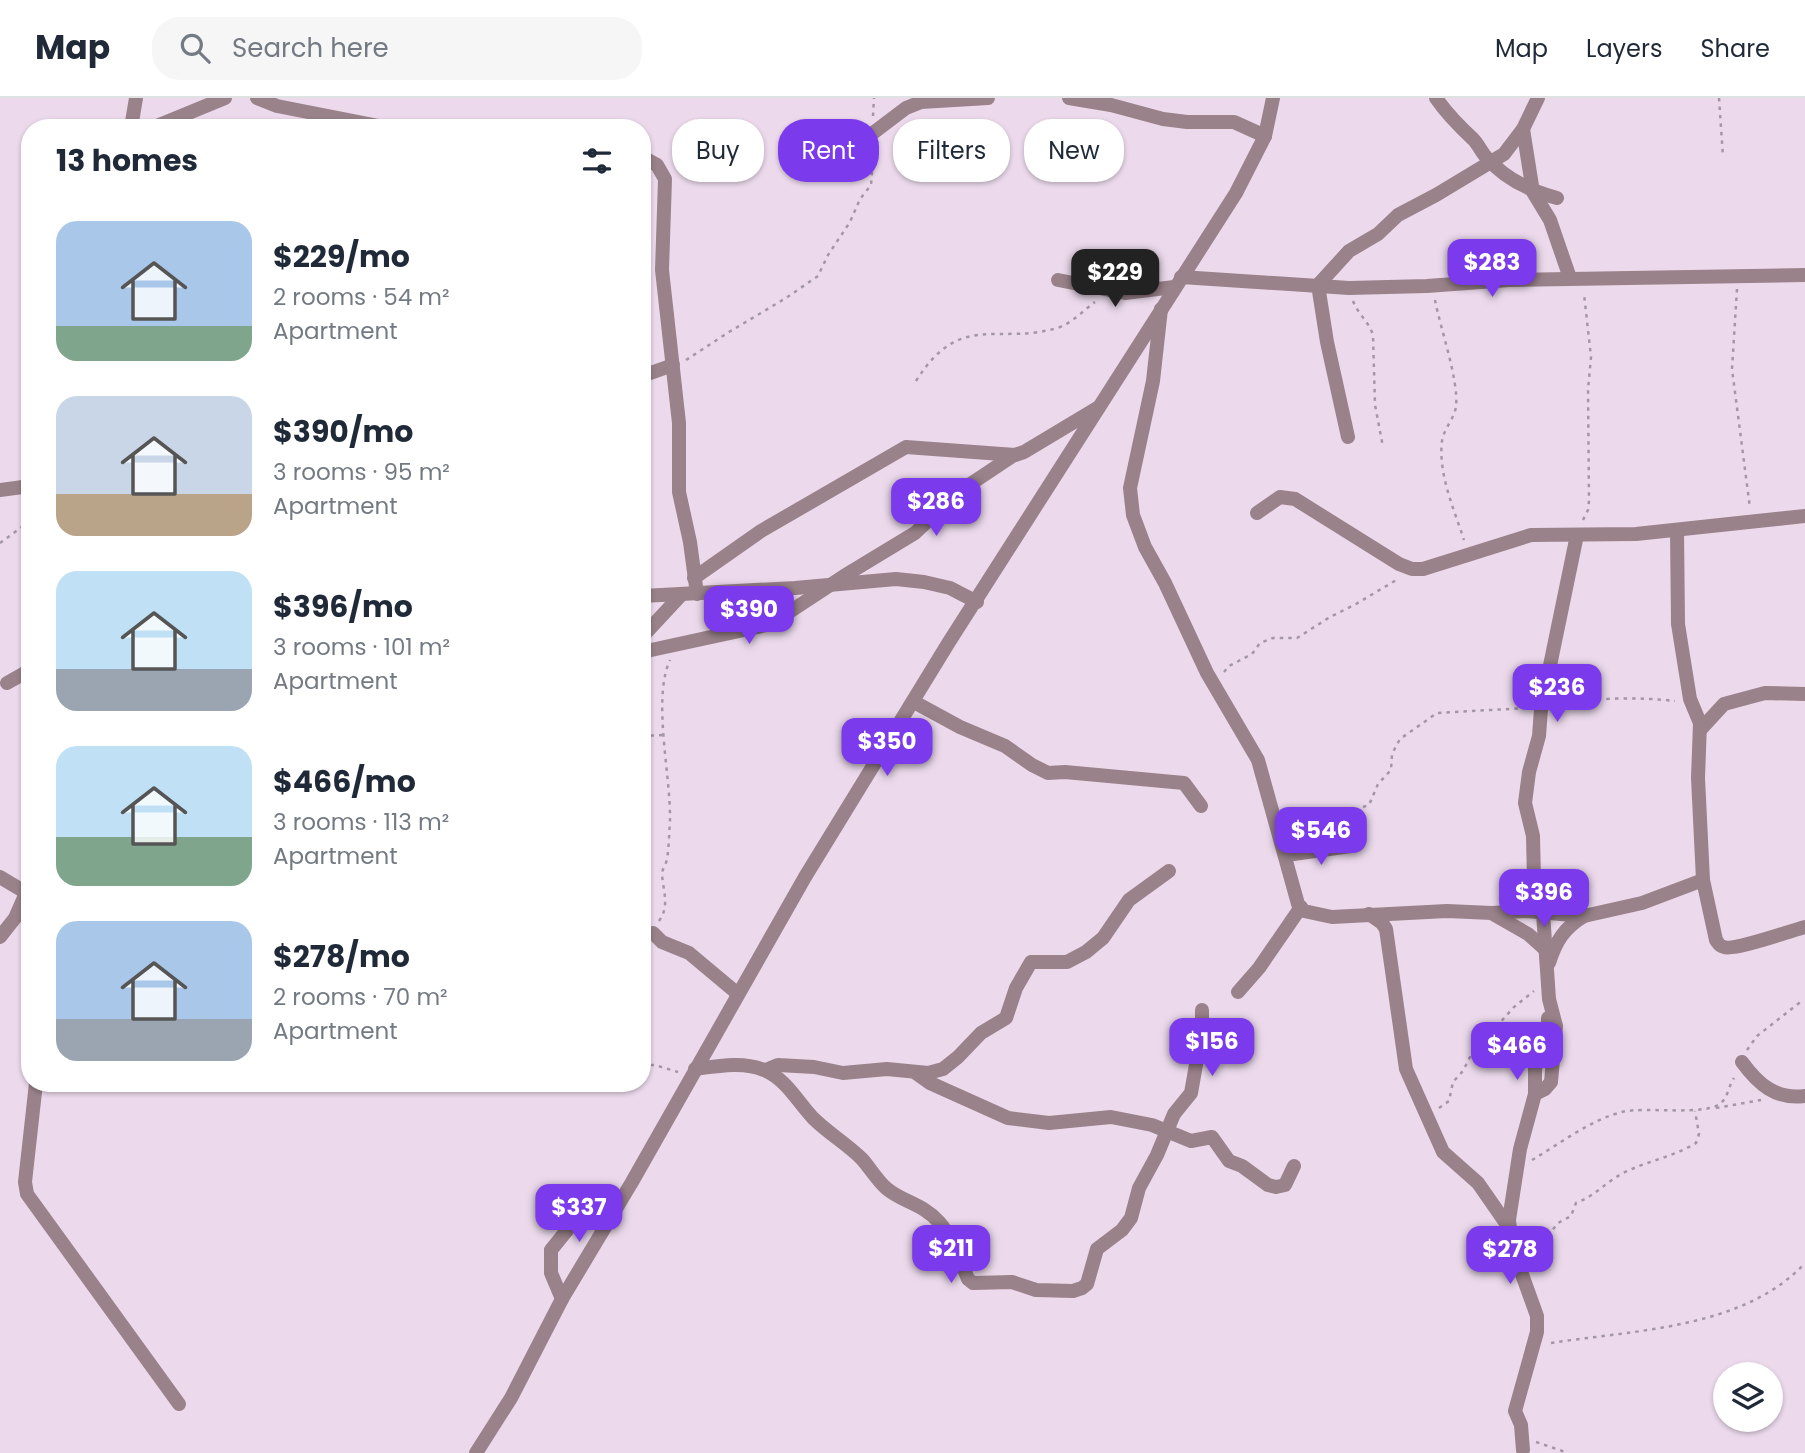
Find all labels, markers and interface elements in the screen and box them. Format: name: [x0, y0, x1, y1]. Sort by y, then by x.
search box: [152, 17, 642, 80]
text: Map: [35, 24, 110, 71]
icon: search: [176, 29, 214, 67]
text: Search here: [232, 30, 389, 66]
text: Map: [1495, 32, 1548, 65]
text: Layers: [1586, 32, 1662, 65]
text: Share: [1700, 32, 1770, 65]
chip: Buy: [672, 119, 764, 182]
chip: Rent: [778, 119, 879, 182]
chip: Filters: [893, 119, 1010, 182]
chip: New: [1024, 119, 1124, 182]
text: 13 homes: [56, 139, 198, 182]
icon: filters: [578, 142, 616, 180]
text: $229/mo: [273, 235, 410, 278]
pin: $283: [1451, 240, 1533, 299]
text: $283: [1463, 246, 1521, 278]
icon: home: [112, 249, 196, 333]
pin: $229: [1074, 250, 1156, 309]
text: $229: [1087, 256, 1143, 288]
text: 2 rooms · 54 m²: [273, 281, 450, 313]
text: Apartment: [273, 315, 398, 347]
text: $390/mo: [273, 410, 413, 453]
icon: home: [112, 424, 196, 508]
text: 3 rooms · 95 m²: [273, 456, 450, 488]
pin: $286: [895, 478, 977, 538]
text: $286: [907, 485, 965, 517]
text: Apartment: [273, 490, 398, 522]
text: $396/mo: [273, 585, 413, 628]
pin: $390: [708, 587, 790, 646]
text: $390: [720, 593, 778, 625]
icon: home: [112, 599, 196, 683]
text: 3 rooms · 101 m²: [273, 631, 450, 663]
pin: $236: [1516, 664, 1598, 724]
text: Apartment: [273, 665, 398, 697]
text: $236: [1529, 671, 1585, 703]
pin: $350: [846, 718, 928, 778]
text: $350: [858, 725, 917, 757]
text: $466/mo: [273, 760, 416, 803]
icon: home: [112, 774, 196, 858]
text: 3 rooms · 113 m²: [273, 806, 449, 838]
pin: $546: [1280, 808, 1362, 867]
text: $546: [1291, 814, 1351, 846]
text: Apartment: [273, 840, 398, 872]
pin: $396: [1503, 870, 1585, 929]
text: $396: [1515, 876, 1573, 908]
text: $278/mo: [273, 935, 410, 978]
icon: home: [112, 949, 196, 1033]
text: 2 rooms · 70 m²: [273, 981, 448, 1013]
text: Apartment: [273, 1015, 398, 1047]
pin: $156: [1171, 1018, 1253, 1078]
pin: $466: [1476, 1023, 1558, 1082]
text: $156: [1185, 1025, 1239, 1057]
text: $466: [1487, 1029, 1547, 1061]
pin: $337: [538, 1184, 620, 1244]
text: $337: [551, 1191, 607, 1223]
pin: $211: [910, 1226, 992, 1285]
pin: $278: [1469, 1226, 1551, 1286]
text: $211: [928, 1232, 974, 1264]
text: $278: [1482, 1233, 1538, 1265]
map controls: [1713, 1362, 1783, 1432]
button: layers: [1713, 1362, 1783, 1432]

